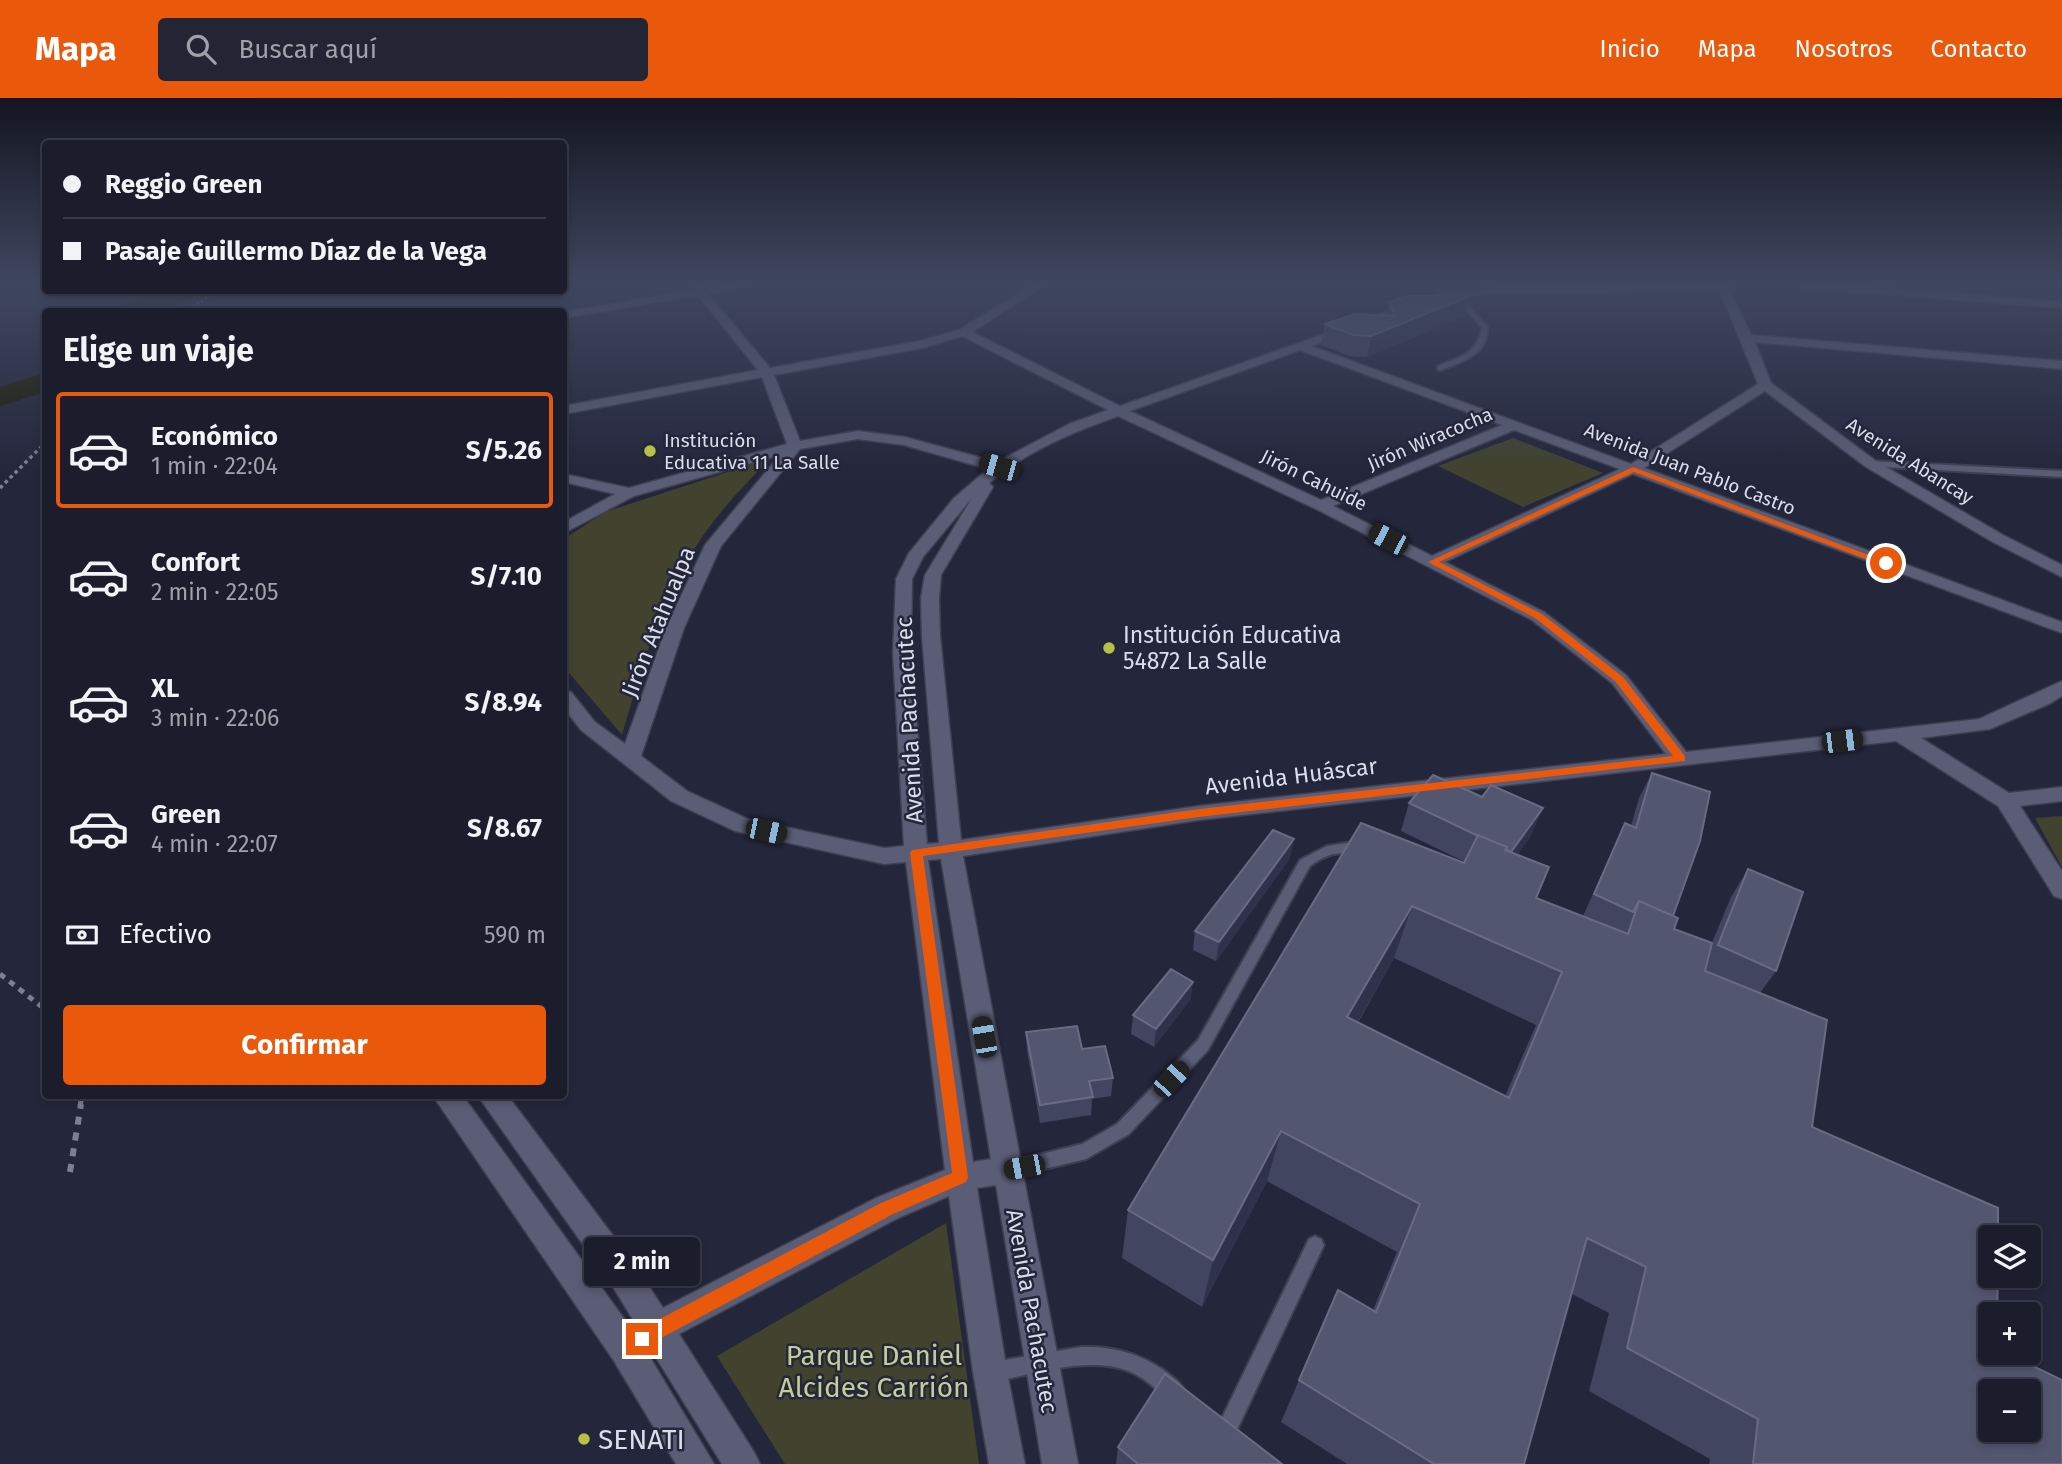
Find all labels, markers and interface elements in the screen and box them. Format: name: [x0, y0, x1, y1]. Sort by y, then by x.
search box: [158, 18, 648, 81]
text: Mapa: [35, 29, 116, 69]
icon: search: [182, 30, 220, 68]
text: Buscar aquí: [238, 34, 377, 65]
text: Inicio: [1600, 35, 1660, 63]
text: Mapa: [1698, 35, 1757, 63]
text: Nosotros: [1795, 35, 1893, 63]
text: Contacto: [1931, 35, 2027, 63]
text: Reggio Green: [105, 169, 262, 200]
text: Pasaje Guillermo Díaz de la Vega: [105, 236, 487, 267]
text: Elige un viaje: [63, 331, 254, 369]
street label: Jirón Wiracocha: [1364, 402, 1496, 476]
street label: Avenida Abancay: [1842, 413, 1978, 510]
street label: Avenida Juan Pablo Castro: [1581, 418, 1799, 520]
icon: car: [67, 419, 130, 482]
text: Económico: [151, 421, 278, 452]
place label: Institución Educativa 11 La Salle: [664, 429, 840, 474]
text: S/5.26: [466, 435, 542, 466]
marker: Institución Educativa 11 La Salle: [642, 443, 658, 459]
street label: Jirón Cahuide: [1257, 444, 1371, 516]
car: [976, 451, 1023, 483]
text: 1 min · 22:04: [151, 452, 278, 480]
car: [1365, 520, 1412, 558]
street label: Jirón Atahualpa: [615, 542, 701, 702]
icon: car: [67, 545, 130, 608]
text: Confort: [151, 547, 240, 578]
route start: [1870, 547, 1902, 579]
text: S/7.10: [471, 561, 542, 592]
text: 2 min · 22:05: [151, 578, 279, 606]
street label: Avenida Pachacutec: [890, 616, 928, 824]
place label: Institución Educativa 54872 La Salle: [1123, 621, 1341, 675]
marker: Institución Educativa 54872 La Salle: [1101, 640, 1117, 656]
icon: car: [67, 671, 130, 734]
text: XL: [151, 673, 179, 704]
text: S/8.94: [464, 687, 542, 718]
text: 3 min · 22:06: [151, 704, 279, 732]
car: [1820, 728, 1865, 754]
street label: Avenida Huáscar: [1203, 752, 1379, 800]
icon: car: [67, 797, 130, 860]
text: Green: [151, 799, 221, 830]
text: S/8.67: [467, 813, 542, 844]
car: [744, 816, 789, 846]
text: 4 min · 22:07: [151, 830, 278, 858]
icon: cash: [63, 916, 101, 954]
text: Efectivo: [119, 919, 212, 950]
text: 590 m: [484, 921, 546, 949]
button: Confirmar: [63, 1005, 546, 1085]
car: [971, 1014, 998, 1060]
car: [1149, 1056, 1194, 1102]
car: [1002, 1153, 1047, 1181]
street label: Avenida Pachacutec: [1000, 1207, 1064, 1415]
map controls: [1978, 1225, 2041, 1442]
button: layers: [1978, 1225, 2041, 1288]
callout: 2 min: [584, 1238, 700, 1286]
text: 2 min: [614, 1247, 670, 1275]
button: +: [1978, 1302, 2041, 1365]
route end: [626, 1323, 658, 1355]
park label: Parque Daniel Alcides Carrión: [779, 1339, 969, 1404]
button: −: [1978, 1379, 2041, 1442]
place label: SENATI: [598, 1423, 685, 1456]
marker: SENATI: [576, 1431, 592, 1447]

